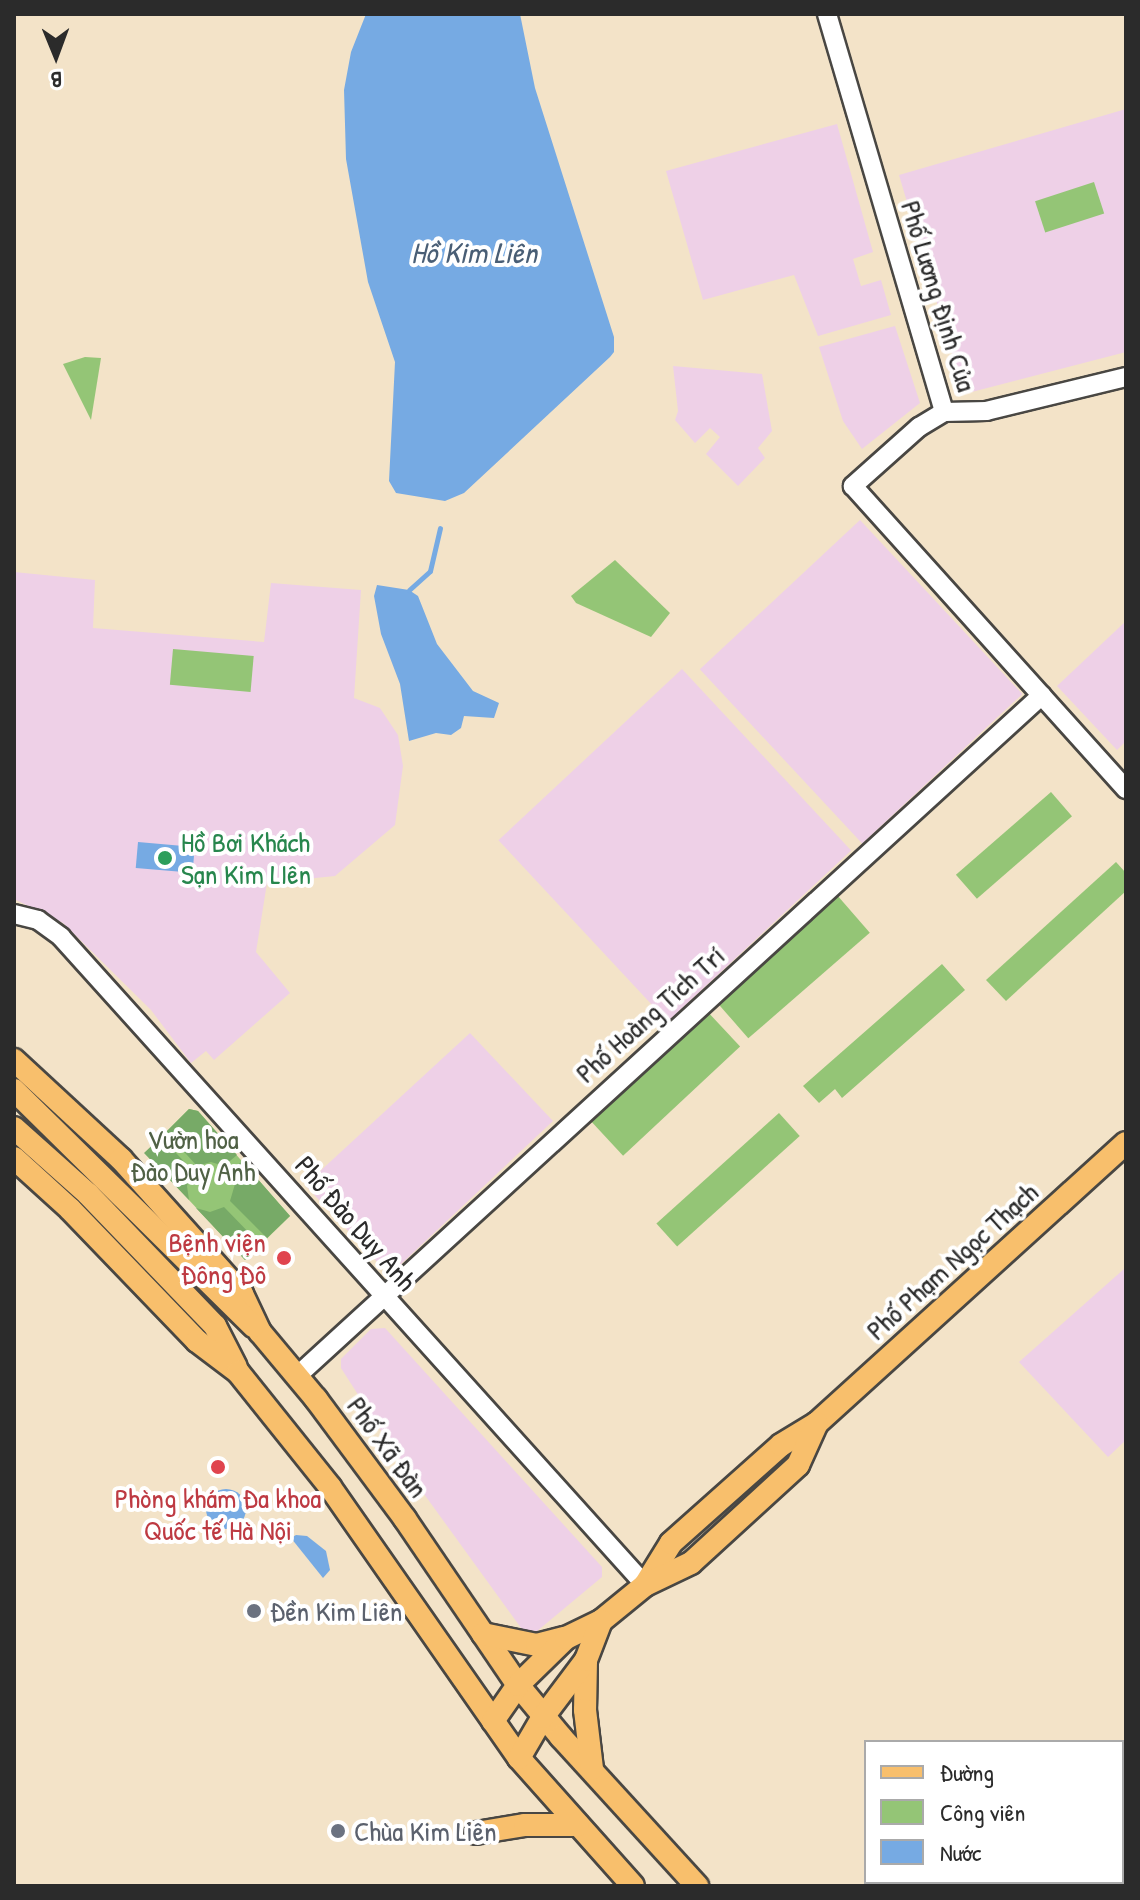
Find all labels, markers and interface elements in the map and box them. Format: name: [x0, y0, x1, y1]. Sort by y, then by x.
north arrow: [16, 16, 96, 96]
text: B: [51, 65, 62, 95]
street label: Phố Lương Định Của: [894, 197, 984, 395]
water label: Hồ Kim Liên: [411, 234, 537, 270]
place label: Hồ Bơi Khách Sạn Kim LIên: [181, 825, 311, 891]
marker: Hồ Bơi Khách Sạn Kim LIên: [156, 849, 174, 867]
street label: Phố Hoàng Tích Trí: [569, 938, 731, 1090]
park label: Vườn hoa Đào Duy Anh: [131, 1122, 255, 1188]
street label: Phố Đào Duy Anh: [288, 1149, 424, 1297]
street label: Phố Phạm Ngọc Thạch: [859, 1175, 1045, 1347]
place label: Bệnh viện Đông Đô: [169, 1225, 266, 1291]
marker: Bệnh viện Đông Đô: [273, 1247, 295, 1269]
street label: Phố Xã Đàn: [340, 1390, 436, 1504]
marker: Phòng khám Đa khoa Quốc tế Hà Nội: [207, 1456, 229, 1478]
place label: Phòng khám Đa khoa Quốc tế Hà Nội: [115, 1481, 321, 1547]
place label: Đền Kim Liên: [270, 1594, 403, 1628]
marker: Đền Kim Liên: [245, 1602, 263, 1620]
legend: [864, 1740, 1124, 1884]
text: Đường: [940, 1756, 994, 1788]
text: Công viên: [940, 1796, 1025, 1828]
place label: Chùa Kim Liên: [354, 1814, 497, 1848]
marker: Chùa Kim Liên: [329, 1822, 347, 1840]
text: Nước: [940, 1836, 981, 1868]

